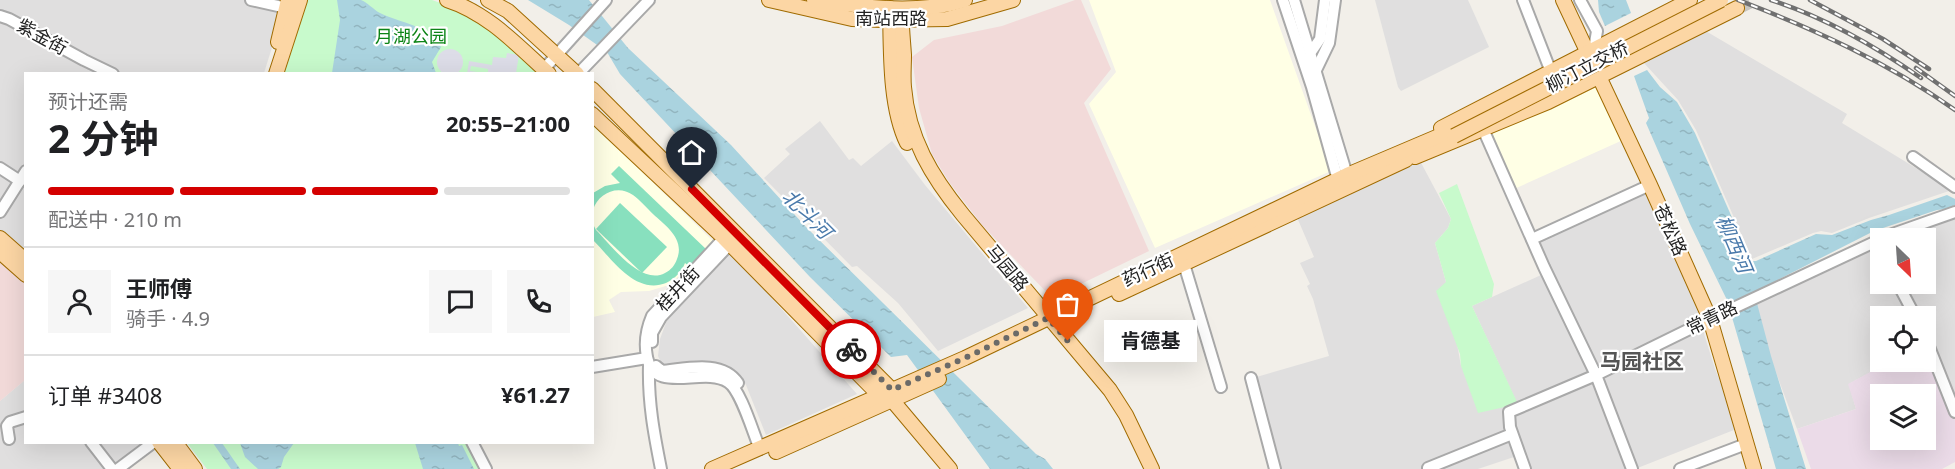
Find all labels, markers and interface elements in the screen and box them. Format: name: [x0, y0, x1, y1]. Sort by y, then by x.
street label: 南站西路: [855, 6, 927, 30]
street label: 紫金街: [13, 13, 72, 60]
park label: 月湖公园: [375, 24, 447, 48]
street label: 柳汀立交桥: [1541, 35, 1632, 97]
text: 预计还需: [48, 88, 128, 115]
text: 20:55–21:00: [446, 108, 570, 138]
text: 2 分钟: [48, 111, 158, 164]
pin: [666, 127, 717, 189]
icon: home: [675, 136, 708, 169]
water label: 北斗河: [777, 183, 841, 247]
street label: 苍松路: [1649, 200, 1693, 259]
text: 配送中 · 210 m: [48, 206, 182, 233]
water label: 柳西河: [1710, 211, 1760, 280]
north arrow: [1870, 228, 1936, 294]
map controls: [1870, 228, 1936, 450]
street label: 马园路: [981, 239, 1034, 296]
street label: 药行街: [1118, 247, 1177, 291]
street label: 桂井街: [650, 260, 704, 316]
button: person: [48, 270, 111, 333]
button: chat: [429, 270, 492, 333]
button: phone: [507, 270, 570, 333]
text: 王师傅: [126, 273, 192, 303]
pin: [1042, 279, 1093, 341]
icon: bag: [1051, 288, 1084, 321]
street label: 常青路: [1682, 294, 1741, 340]
text: 骑手 · 4.9: [126, 305, 210, 332]
button: locate: [1870, 306, 1936, 372]
courier: [821, 319, 881, 379]
callout: 肯德基: [1104, 320, 1197, 362]
text: 肯德基: [1121, 327, 1181, 354]
icon: bike: [835, 333, 868, 366]
district label: 马园社区: [1600, 347, 1684, 375]
text: ¥61.27: [501, 379, 570, 409]
text: 订单 #3408: [48, 380, 162, 410]
button: layers: [1870, 384, 1936, 450]

